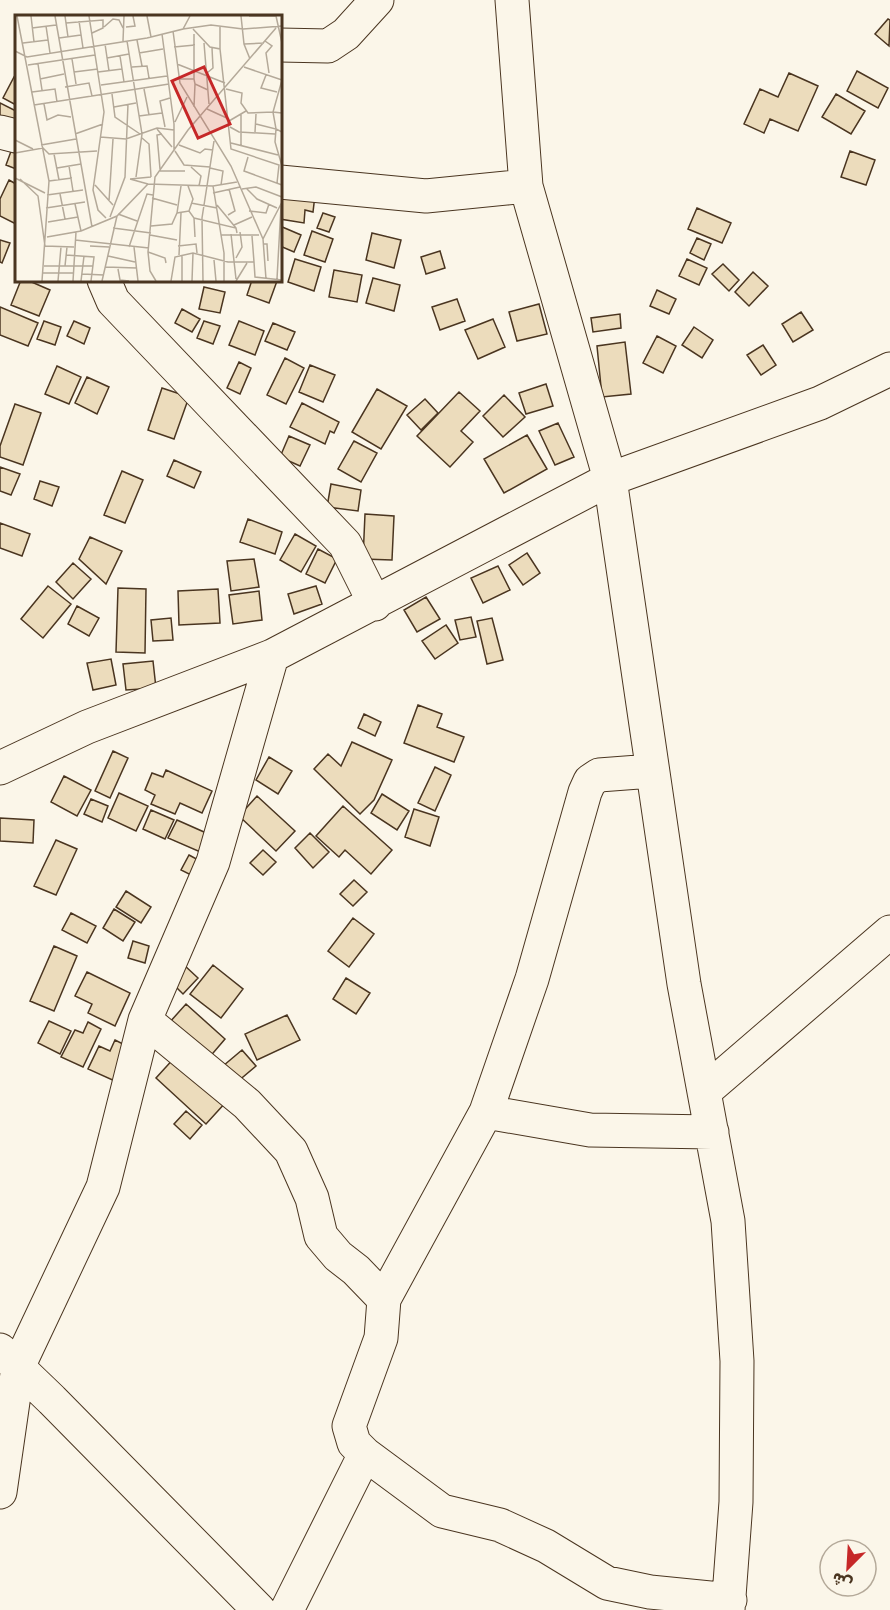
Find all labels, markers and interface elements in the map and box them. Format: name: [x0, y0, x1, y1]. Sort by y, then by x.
inset map: [15, 15, 282, 282]
north arrow: [818, 1538, 878, 1598]
text: ش: [829, 1568, 855, 1594]

